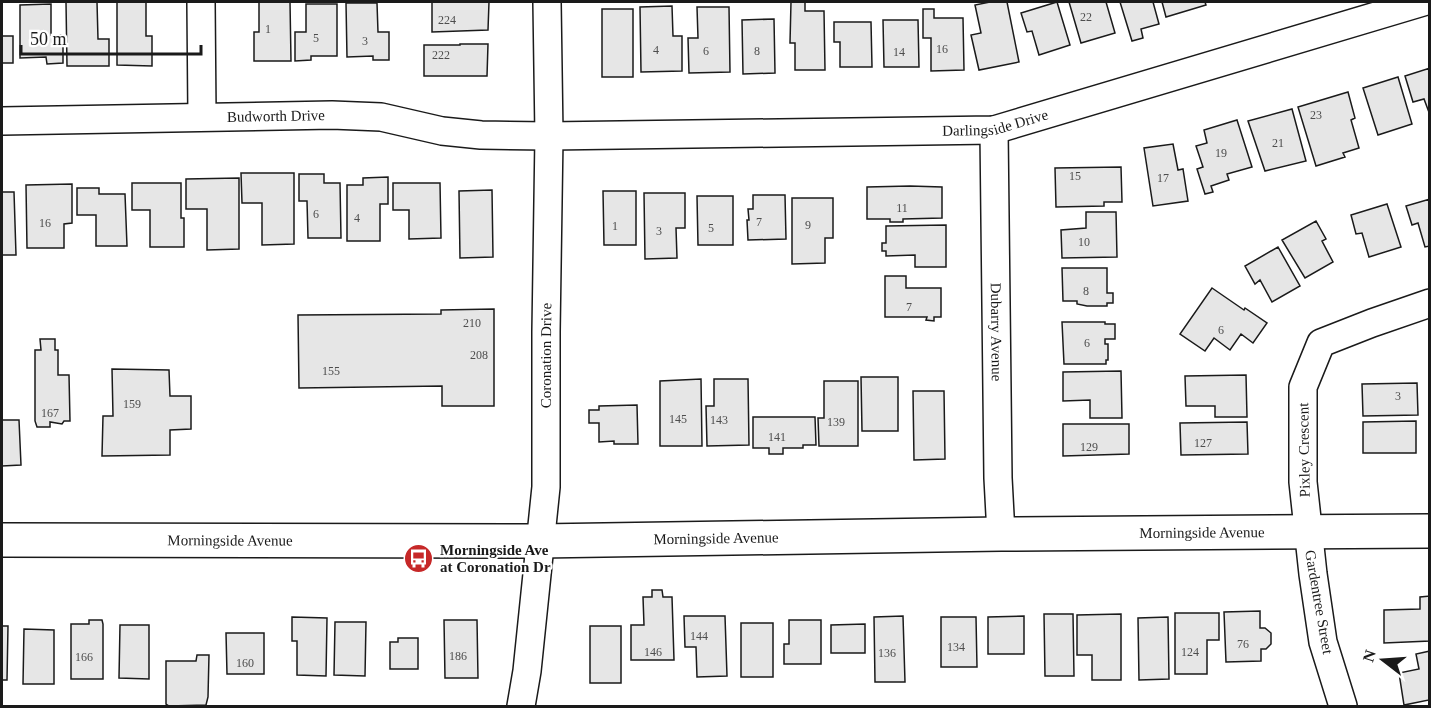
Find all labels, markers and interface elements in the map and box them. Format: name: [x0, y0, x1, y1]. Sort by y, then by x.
house number: 22: [1080, 10, 1092, 24]
house number: 224: [438, 13, 456, 27]
scale bar: [21, 18, 201, 56]
house number: 1: [265, 22, 271, 36]
text: 50 m: [30, 29, 67, 49]
house number: 5: [313, 31, 319, 45]
house number: 3: [362, 34, 368, 48]
house number: 16: [936, 42, 948, 56]
house number: 4: [653, 43, 659, 57]
house number: 6: [703, 44, 709, 58]
house number: 8: [754, 44, 760, 58]
house number: 14: [893, 45, 905, 59]
house number: 222: [432, 48, 450, 62]
street label: Darlingside Drive: [942, 106, 1050, 139]
street label: Budworth Drive: [227, 107, 325, 125]
house number: 23: [1310, 108, 1322, 122]
house number: 21: [1272, 136, 1284, 150]
house number: 19: [1215, 146, 1227, 160]
house number: 15: [1069, 169, 1081, 183]
house number: 17: [1157, 171, 1169, 185]
house number: 11: [896, 201, 908, 215]
house number: 6: [313, 207, 319, 221]
house number: 4: [354, 211, 360, 225]
house number: 7: [756, 215, 762, 229]
house number: 16: [39, 216, 51, 230]
house number: 9: [805, 218, 811, 232]
house number: 1: [612, 219, 618, 233]
house number: 5: [708, 221, 714, 235]
house number: 3: [656, 224, 662, 238]
house number: 10: [1078, 235, 1090, 249]
street label: Dubarry Avenue: [988, 283, 1005, 382]
house number: 8: [1083, 284, 1089, 298]
house number: 7: [906, 300, 912, 314]
street label: Coronation Drive: [538, 302, 554, 408]
house number: 210: [463, 316, 481, 330]
house number: 6: [1218, 323, 1224, 337]
house number: 6: [1084, 336, 1090, 350]
house number: 208: [470, 348, 488, 362]
house number: 155: [322, 364, 340, 378]
house number: 3: [1395, 389, 1401, 403]
house number: 159: [123, 397, 141, 411]
street label: Pixley Crescent: [1295, 402, 1313, 497]
house number: 167: [41, 406, 59, 420]
house number: 145: [669, 412, 687, 426]
house number: 143: [710, 413, 728, 427]
house number: 139: [827, 415, 845, 429]
house number: 141: [768, 430, 786, 444]
house number: 127: [1194, 436, 1212, 450]
house number: 129: [1080, 440, 1098, 454]
street label: Morningside Avenue: [1139, 524, 1265, 541]
street label: Morningside Avenue: [653, 529, 779, 547]
street label: Morningside Avenue: [167, 532, 293, 549]
place label: Morningside Ave at Coronation Dr: [440, 542, 551, 575]
bus stop icon: Morningside Ave at Coronation Dr: [403, 543, 435, 575]
street label: Gardentree Street: [1302, 549, 1336, 656]
house number: 144: [690, 629, 708, 643]
north arrow: [1353, 630, 1413, 690]
house number: 76: [1237, 637, 1249, 651]
house number: 134: [947, 640, 965, 654]
house number: 146: [644, 645, 662, 659]
house number: 124: [1181, 645, 1199, 659]
house number: 136: [878, 646, 896, 660]
text: N: [1359, 647, 1379, 664]
house number: 186: [449, 649, 467, 663]
house number: 166: [75, 650, 93, 664]
house number: 160: [236, 656, 254, 670]

